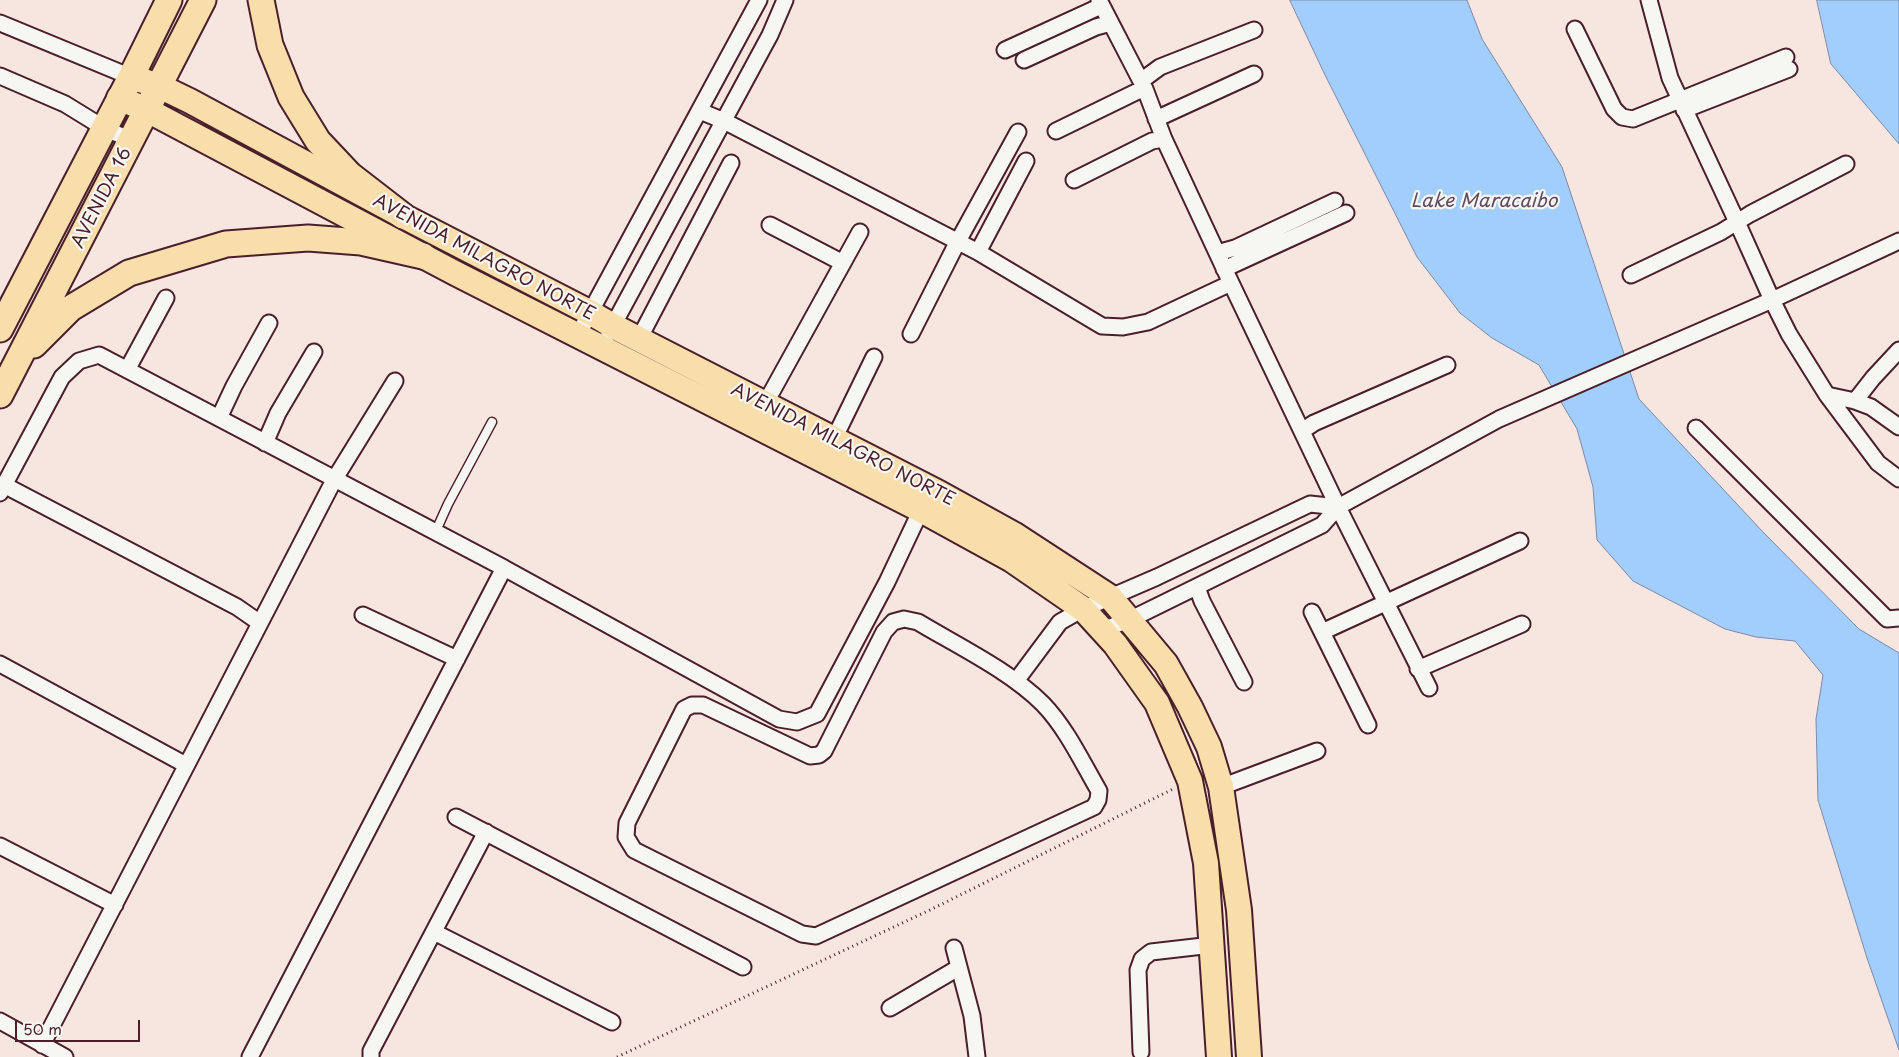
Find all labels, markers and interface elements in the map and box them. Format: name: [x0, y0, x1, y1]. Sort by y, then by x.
street label: AVENIDA 16: [67, 144, 137, 252]
street label: AVENIDA MILAGRO NORTE: [369, 190, 599, 326]
water label: Lake Maracaibo: [1411, 191, 1557, 213]
street label: AVENIDA MILAGRO NORTE: [727, 379, 959, 511]
scale bar: [18, 1010, 142, 1042]
text: 50 m: [23, 1017, 62, 1040]

